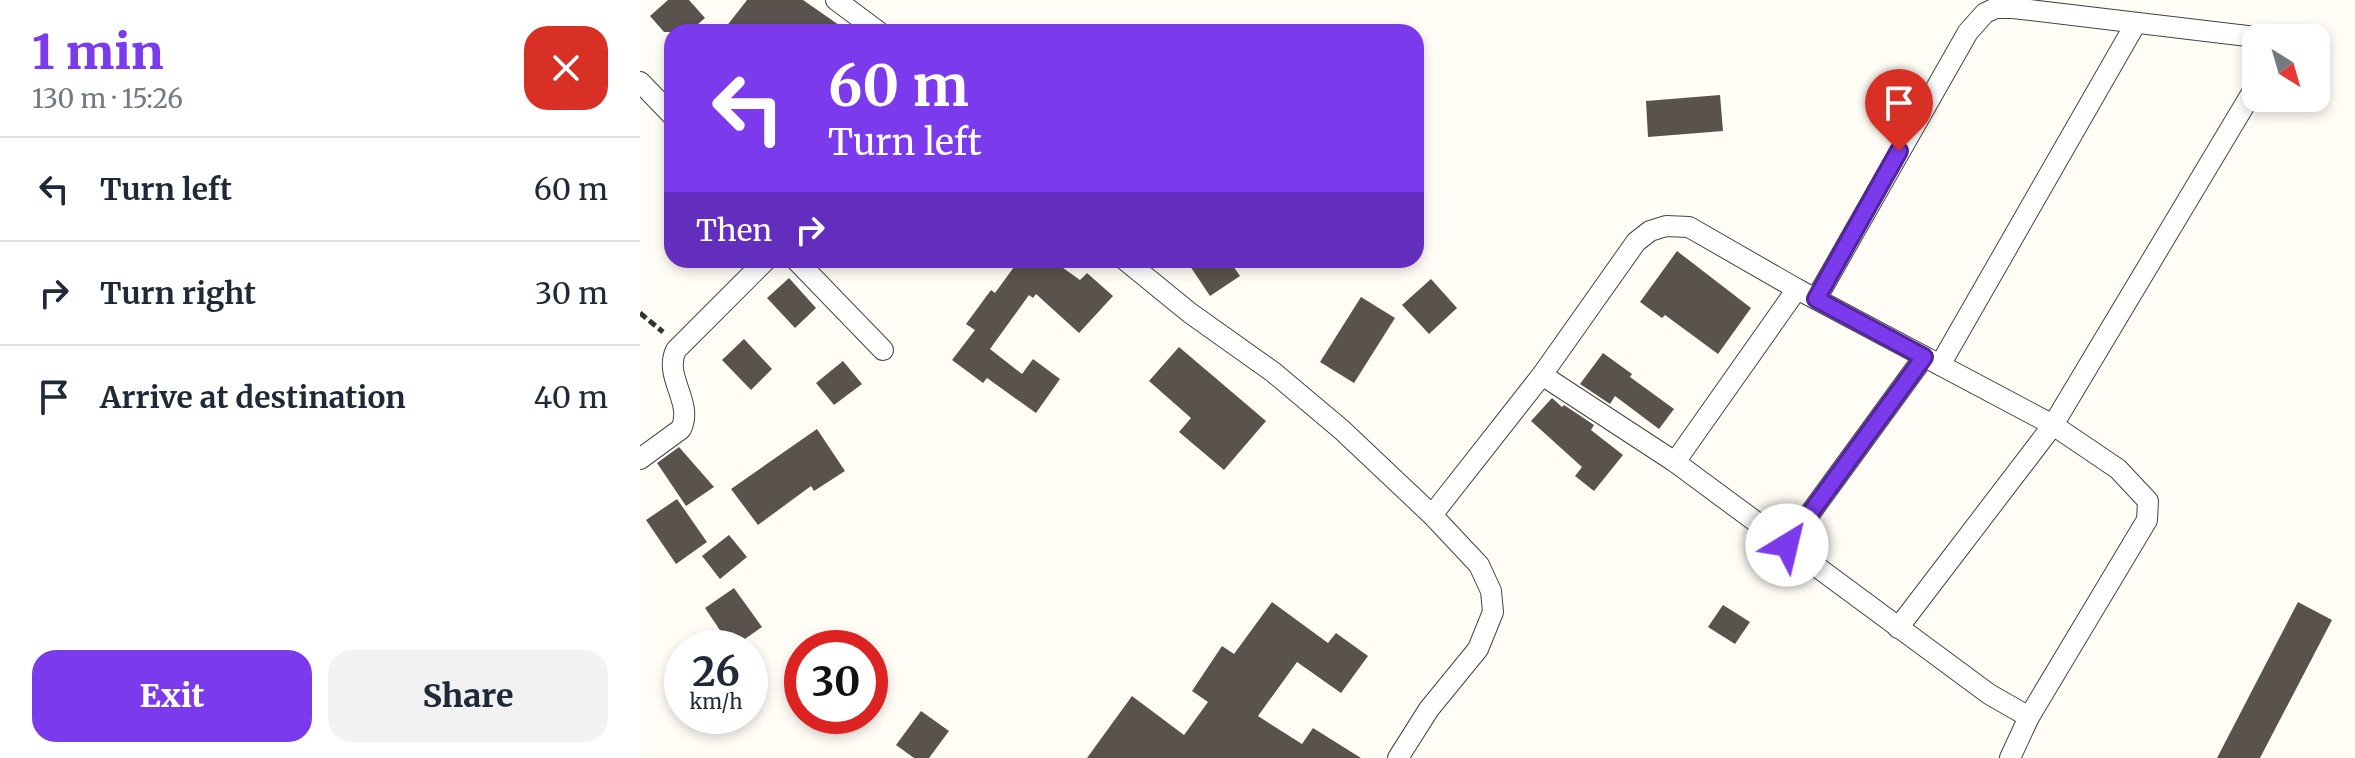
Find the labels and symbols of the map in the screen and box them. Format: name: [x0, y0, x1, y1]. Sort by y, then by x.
north arrow: [2242, 24, 2330, 112]
pin: [1865, 69, 1933, 151]
position arrow: [1745, 503, 1829, 587]
speed limit sign: 30: [784, 630, 888, 734]

